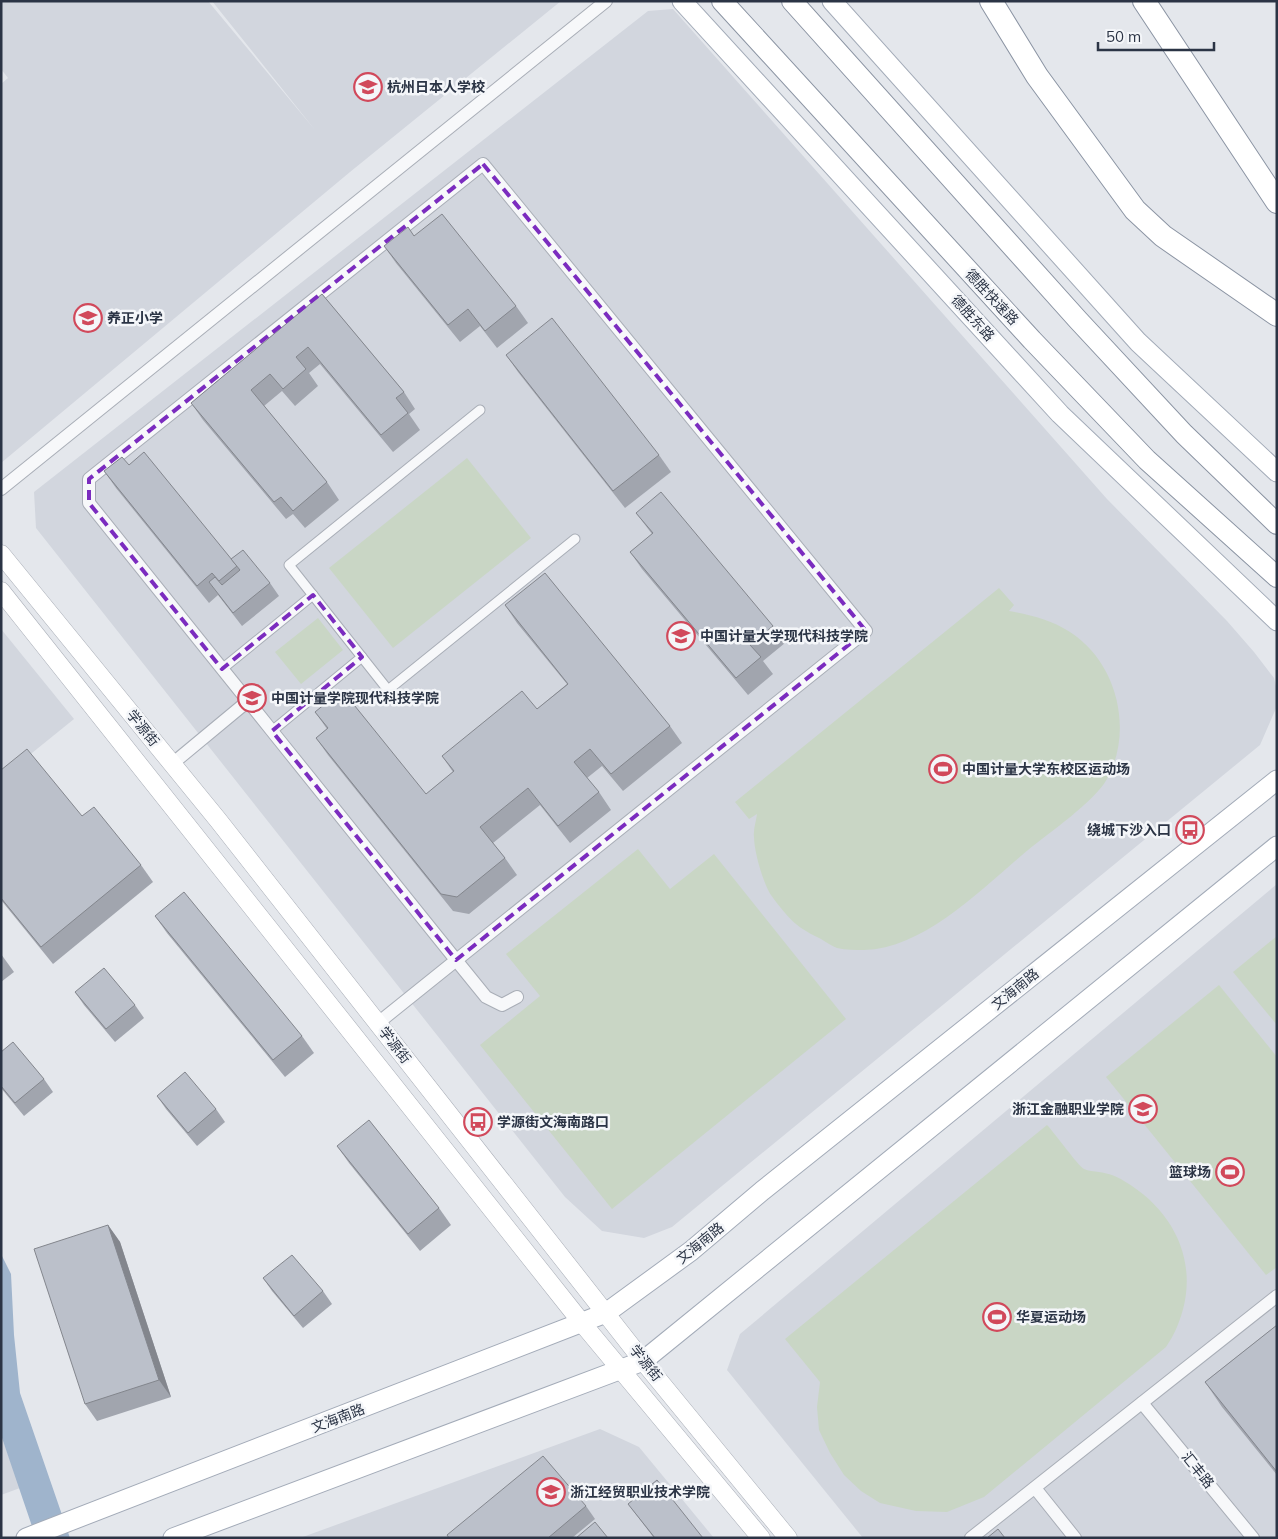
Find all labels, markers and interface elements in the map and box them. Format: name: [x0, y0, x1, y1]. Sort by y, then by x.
scale bar: [1098, 20, 1214, 52]
text: 50 m: [1106, 27, 1141, 46]
school or university icon: 杭州日本人学校: [353, 72, 383, 102]
place label: 杭州日本人学校: [387, 78, 485, 96]
street label: 德胜快速路: [962, 265, 1022, 329]
street label: 德胜东路: [948, 291, 998, 345]
school or university icon: 养正小学: [73, 303, 103, 333]
place label: 养正小学: [107, 309, 163, 327]
school or university icon: 中国计量大学现代科技学院: [666, 621, 696, 651]
place label: 中国计量大学现代科技学院: [700, 627, 868, 645]
school or university icon: 中国计量学院现代科技学院: [237, 683, 267, 713]
place label: 中国计量学院现代科技学院: [271, 689, 439, 707]
street label: 学源街: [123, 706, 163, 750]
sports icon: 中国计量大学东校区运动场: [928, 754, 958, 784]
place label: 中国计量大学东校区运动场: [962, 760, 1130, 778]
bus stop icon: 绕城下沙入口: [1175, 815, 1205, 845]
place label: 绕城下沙入口: [1087, 821, 1171, 839]
street label: 文海南路: [988, 964, 1042, 1014]
street label: 学源街: [375, 1023, 415, 1067]
school or university icon: 浙江金融职业学院: [1128, 1094, 1158, 1124]
place label: 浙江金融职业学院: [1012, 1100, 1124, 1118]
bus stop icon: 学源街文海南路口: [463, 1107, 493, 1137]
place label: 学源街文海南路口: [497, 1113, 609, 1131]
sports icon: 篮球场: [1215, 1157, 1245, 1187]
place label: 篮球场: [1169, 1163, 1211, 1181]
street label: 文海南路: [673, 1218, 727, 1268]
sports icon: 华夏运动场: [982, 1302, 1012, 1332]
place label: 华夏运动场: [1016, 1308, 1086, 1326]
street label: 学源街: [626, 1341, 666, 1385]
street label: 文海南路: [309, 1400, 367, 1436]
street label: 汇丰路: [1178, 1448, 1218, 1492]
school or university icon: 浙江经贸职业技术学院: [536, 1477, 566, 1507]
place label: 浙江经贸职业技术学院: [570, 1483, 710, 1501]

